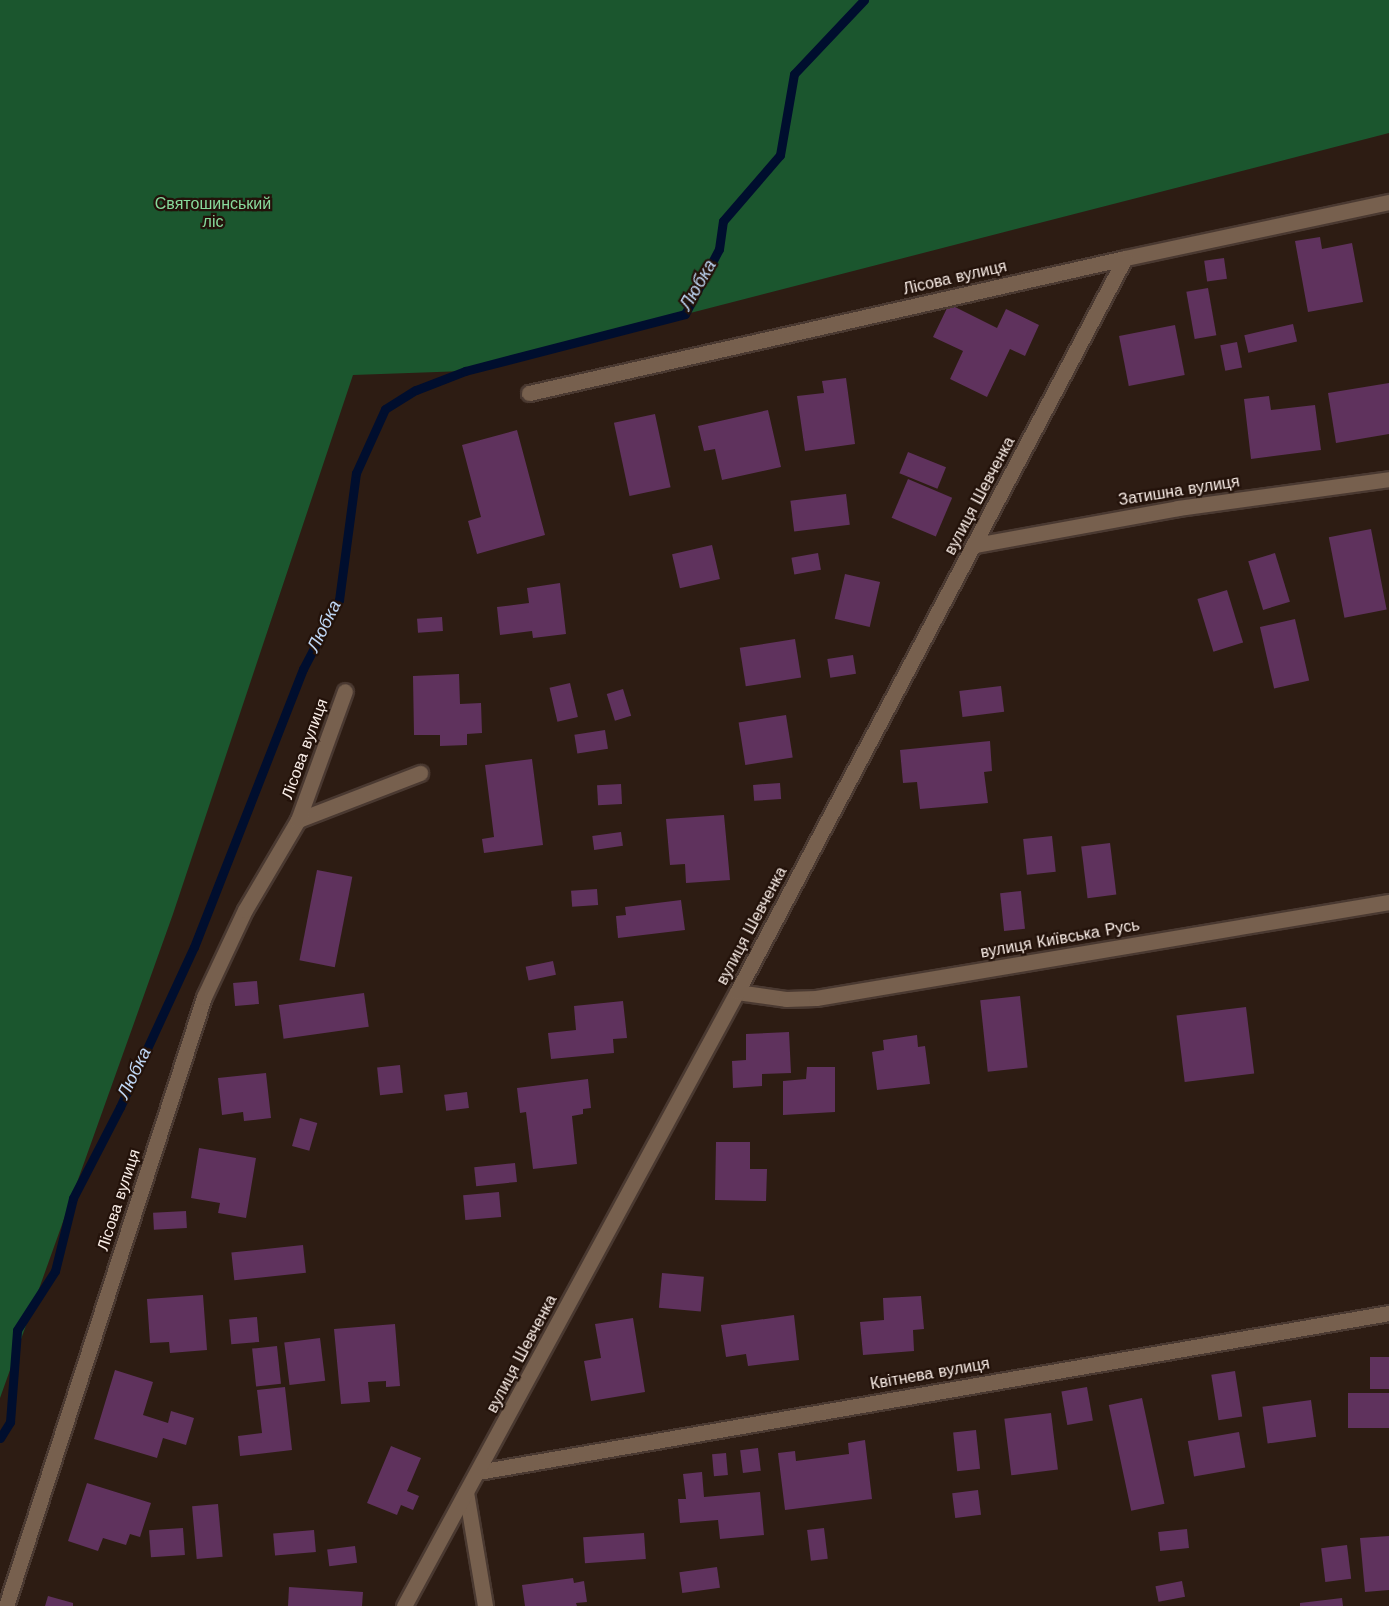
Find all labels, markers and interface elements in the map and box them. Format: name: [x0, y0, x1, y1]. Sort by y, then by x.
park label: Святошинський ліс: [155, 194, 271, 232]
water label: Любка: [675, 256, 721, 314]
street label: Лісова вулиця: [901, 257, 1009, 299]
street label: вулиця Шевченка: [941, 434, 1019, 558]
street label: Затишна вулиця: [1117, 472, 1241, 510]
water label: Любка: [302, 597, 346, 655]
street label: Лісова вулиця: [278, 696, 332, 802]
street label: вулиця Шевченка: [713, 864, 791, 988]
street label: вулиця Київська Русь: [979, 916, 1141, 962]
water label: Любка: [112, 1044, 156, 1102]
street label: Лісова вулиця: [94, 1147, 144, 1253]
street label: вулиця Шевченка: [483, 1292, 561, 1416]
street label: Квітнева вулиця: [869, 1354, 991, 1394]

